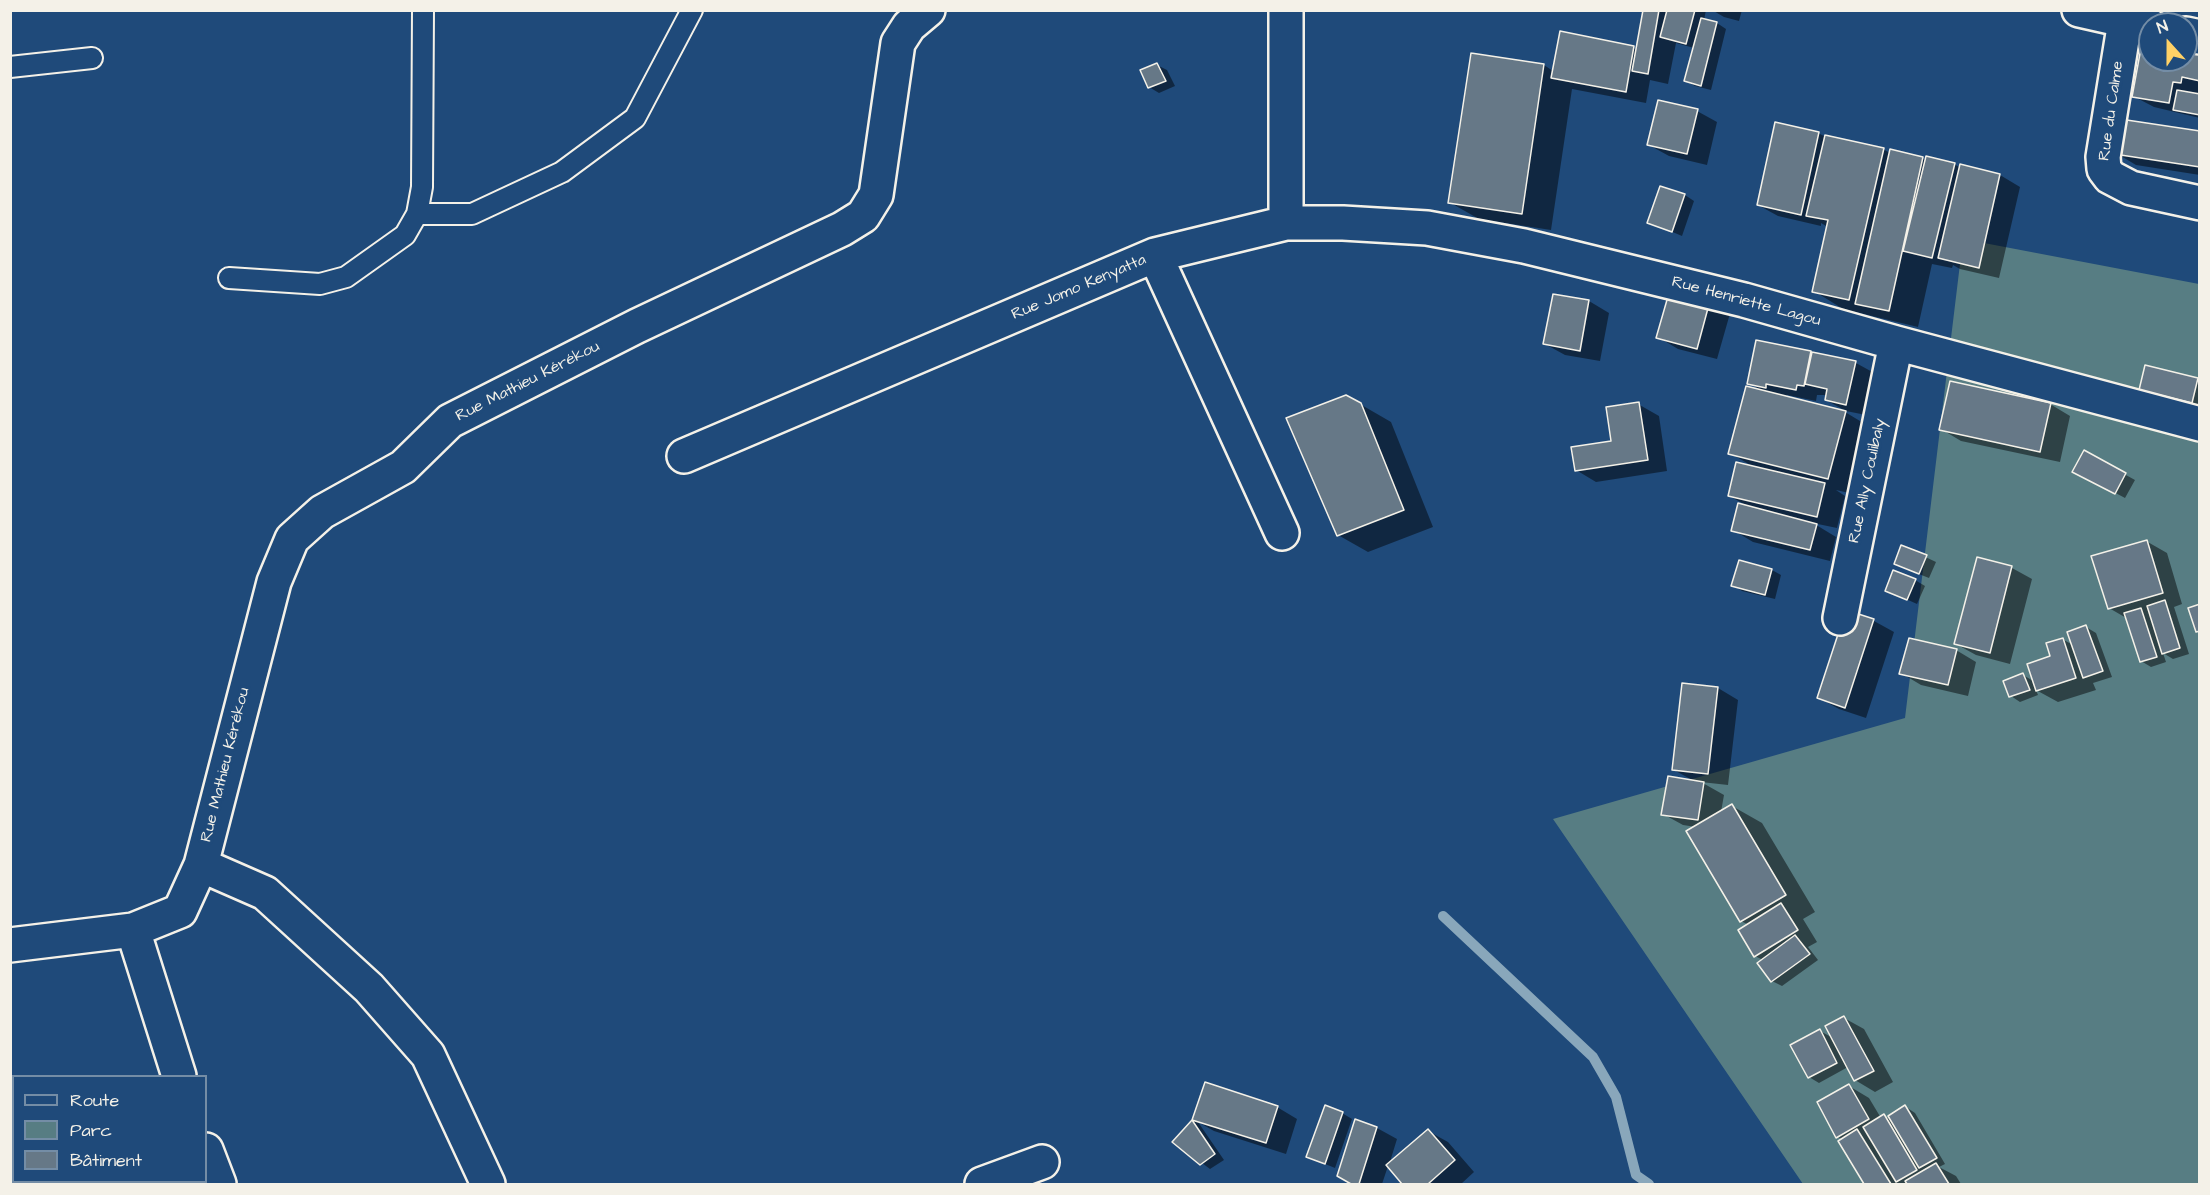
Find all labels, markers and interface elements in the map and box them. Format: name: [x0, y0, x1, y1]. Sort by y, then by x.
north arrow: [2138, 12, 2198, 72]
text: N: [2154, 15, 2171, 39]
street label: Rue du Calme: [2096, 60, 2128, 162]
street label: Rue Jomo Kenyatta: [1009, 251, 1149, 325]
street label: Rue Henriette Lagou: [1669, 273, 1823, 331]
street label: Rue Mathieu Kérékou: [453, 337, 603, 427]
street label: Rue Ally Coulibaly: [1845, 417, 1891, 545]
street label: Rue Mathieu Kérékou: [197, 686, 255, 844]
legend: [12, 1075, 207, 1183]
text: Route: [70, 1088, 119, 1113]
text: Parc: [70, 1118, 112, 1143]
text: Bâtiment: [70, 1148, 142, 1173]

